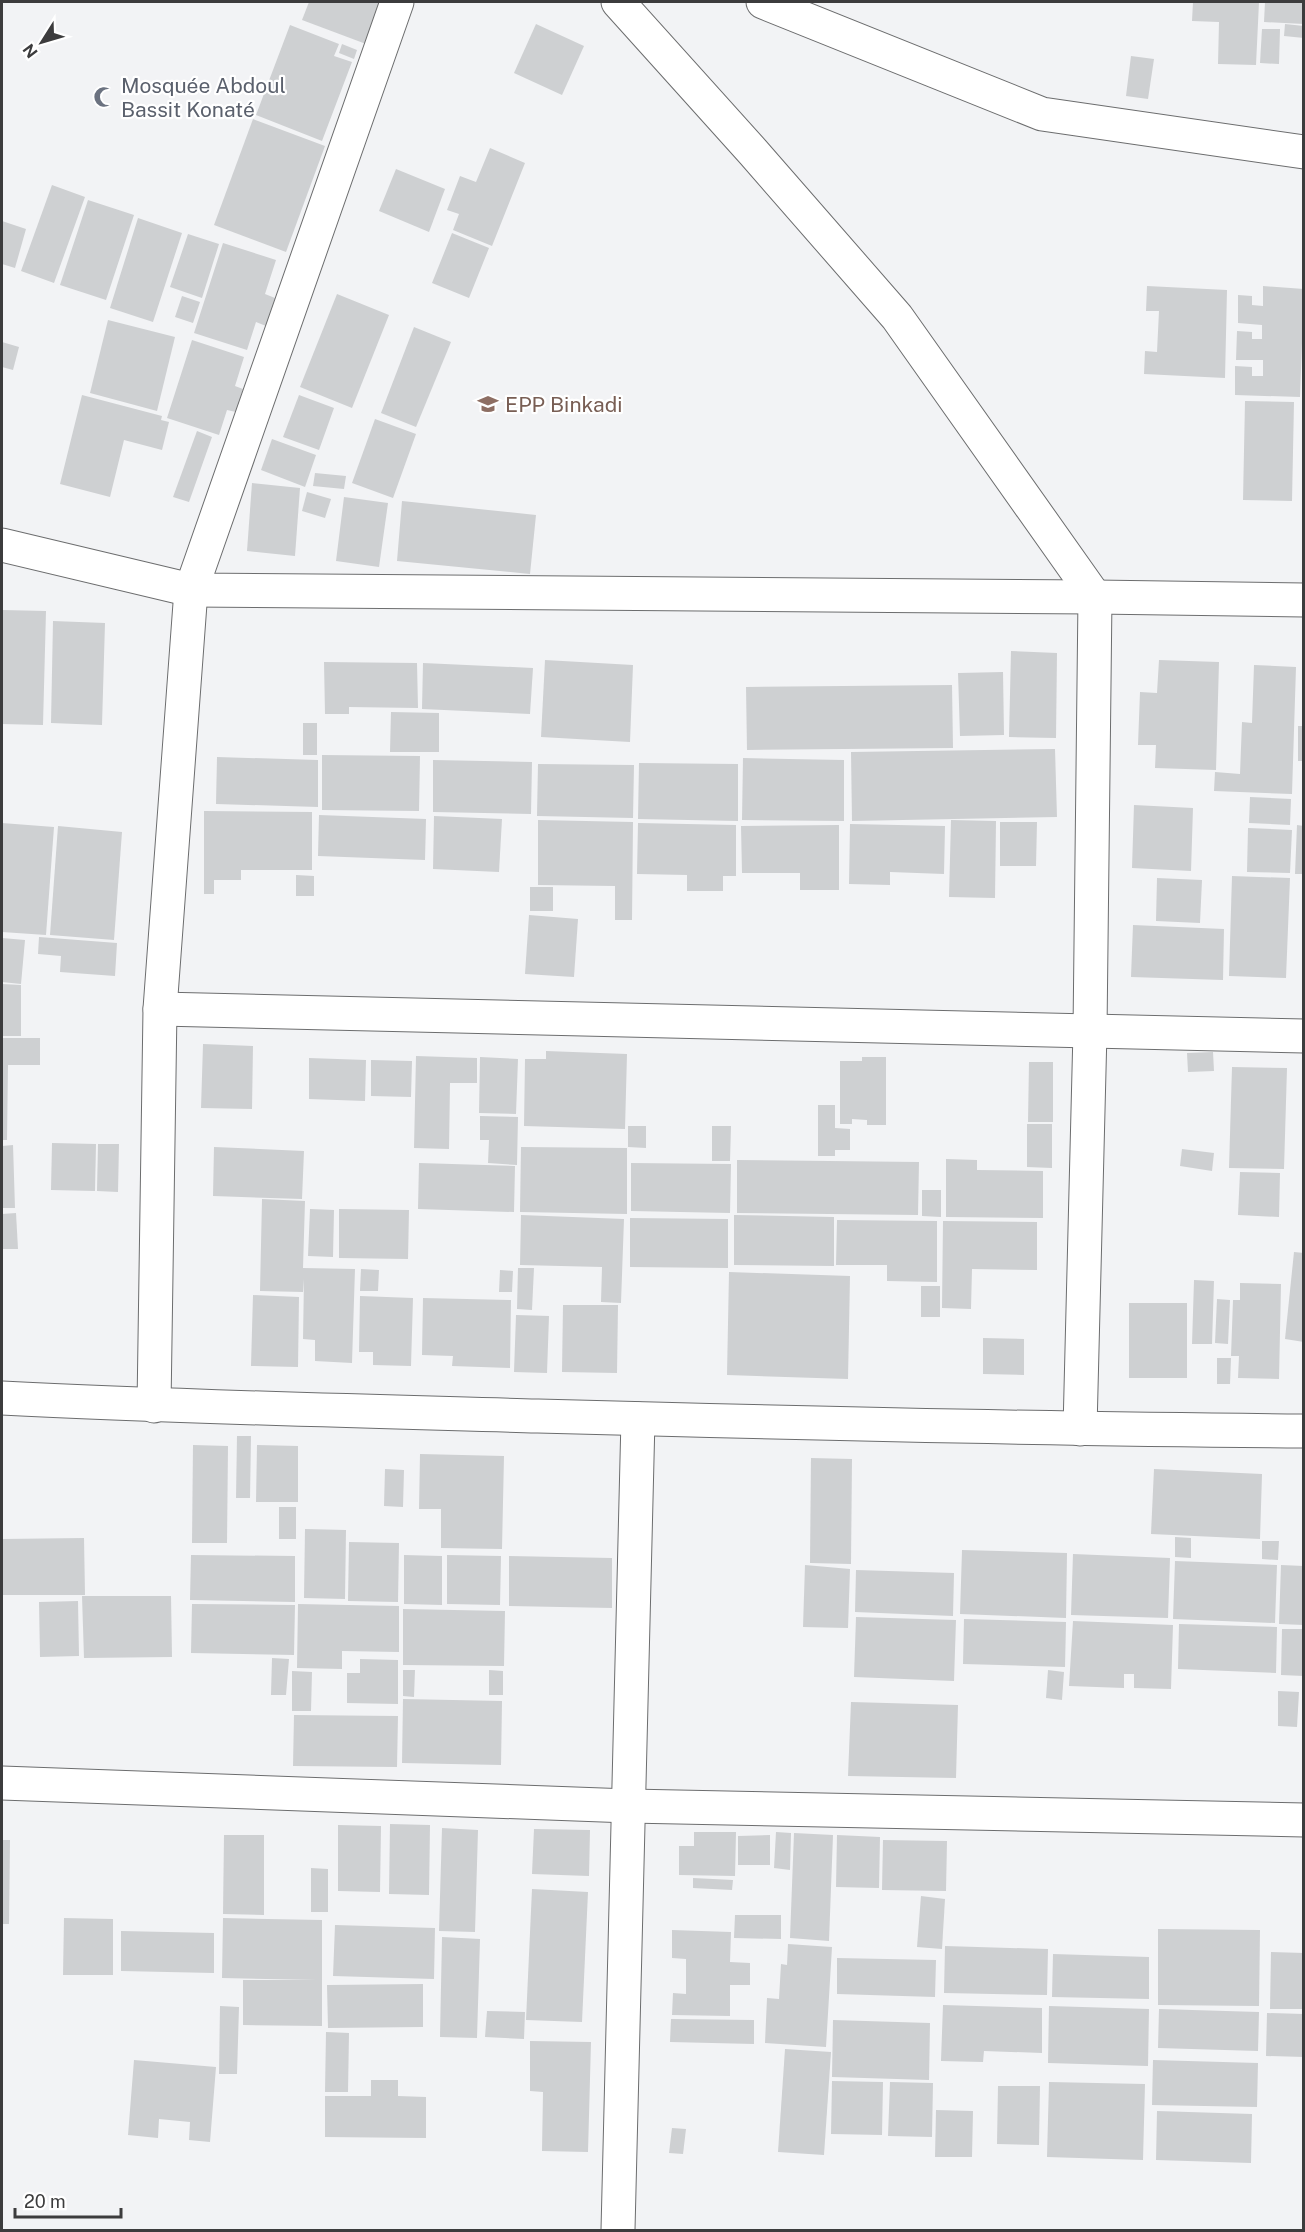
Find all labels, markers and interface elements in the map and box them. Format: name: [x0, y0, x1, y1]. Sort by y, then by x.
north arrow: [12, 12, 72, 72]
text: N: [19, 40, 42, 61]
place label: Mosquée Abdoul Bassit Konaté: [121, 73, 286, 122]
mosque icon: Mosquée Abdoul Bassit Konaté: [92, 85, 116, 109]
school or university icon: EPP Binkadi: [476, 392, 500, 416]
place label: EPP Binkadi: [505, 392, 623, 417]
scale bar: [15, 2181, 122, 2219]
text: 20 m: [24, 2191, 66, 2212]

